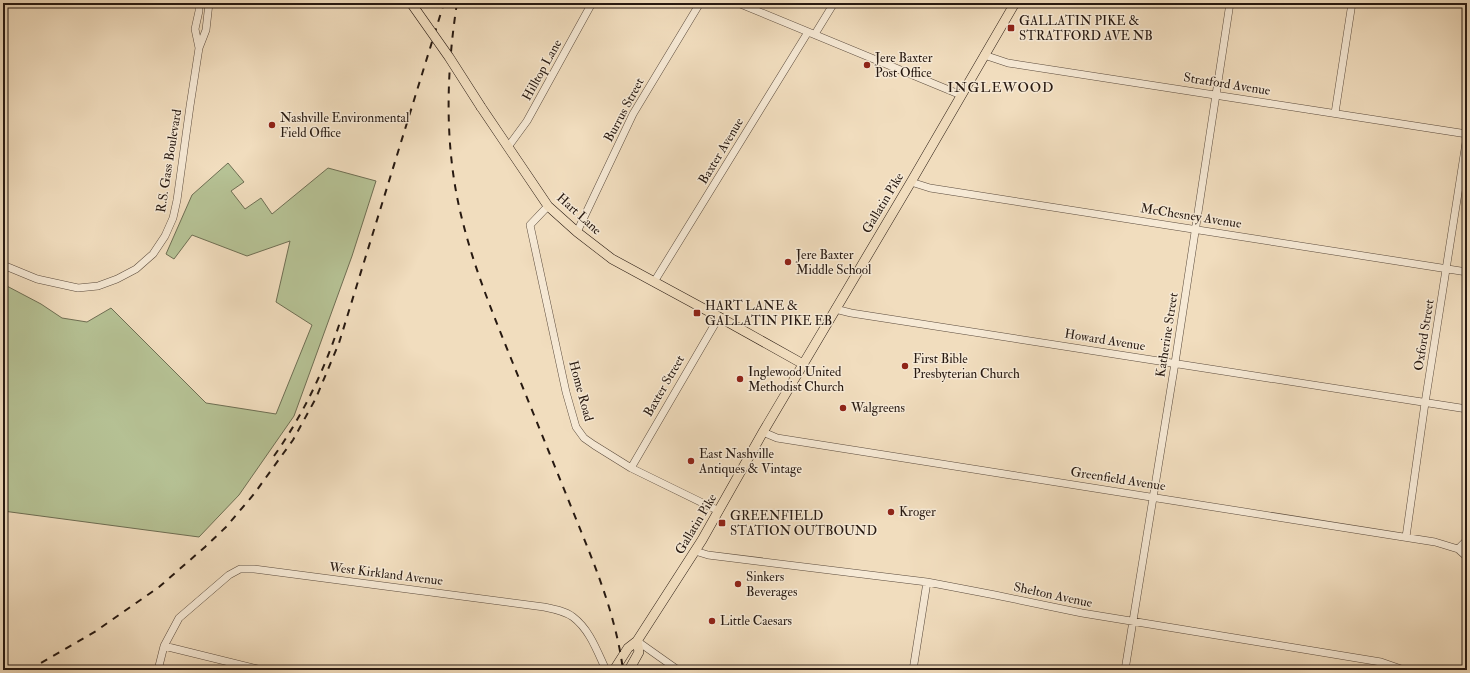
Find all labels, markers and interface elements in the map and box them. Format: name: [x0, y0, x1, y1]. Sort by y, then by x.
place label: GALLATIN PIKE & STRATFORD AVE NB: [1019, 13, 1153, 44]
marker: GALLATIN PIKE & STRATFORD AVE NB: [1006, 23, 1016, 33]
street label: Hilltop Lane: [519, 36, 566, 104]
place label: Jere Baxter Post Office: [874, 50, 933, 81]
marker: Jere Baxter Post Office: [862, 60, 872, 70]
street label: Stratford Avenue: [1182, 69, 1272, 99]
street label: Burrus Street: [600, 75, 648, 145]
district label: INGLEWOOD: [948, 79, 1054, 96]
street label: R.S. Gass Boulevard: [153, 107, 185, 214]
place label: Nashville Environmental Field Office: [280, 110, 410, 141]
street label: Baxter Avenue: [695, 114, 747, 187]
marker: Nashville Environmental Field Office: [267, 120, 277, 130]
street label: Gallatin Pike: [859, 169, 908, 236]
street label: Hart Lane: [553, 190, 605, 239]
street label: McChesney Avenue: [1139, 200, 1243, 233]
place label: Jere Baxter Middle School: [795, 247, 872, 278]
marker: Jere Baxter Middle School: [783, 257, 793, 267]
street label: Katherine Street: [1152, 292, 1182, 378]
place label: HART LANE & GALLATIN PIKE EB: [705, 298, 832, 329]
street label: Oxford Street: [1410, 298, 1438, 372]
marker: HART LANE & GALLATIN PIKE EB: [692, 308, 702, 318]
street label: Howard Avenue: [1063, 326, 1147, 354]
place label: First Bible Presbyterian Church: [913, 351, 1020, 383]
street label: Baxter Street: [640, 352, 688, 420]
street label: Home Road: [565, 359, 597, 424]
marker: First Bible Presbyterian Church: [900, 361, 910, 371]
place label: Inglewood United Methodist Church: [748, 364, 844, 395]
marker: Inglewood United Methodist Church: [735, 374, 745, 384]
place label: Walgreens: [850, 400, 906, 416]
marker: Walgreens: [838, 403, 848, 413]
place label: East Nashville Antiques & Vintage: [698, 446, 802, 477]
marker: East Nashville Antiques & Vintage: [686, 456, 696, 466]
street label: Greenfield Avenue: [1069, 464, 1167, 494]
street label: Gallatin Pike: [672, 490, 721, 557]
place label: Kroger: [899, 504, 936, 520]
marker: Kroger: [886, 507, 896, 517]
place label: GREENFIELD STATION OUTBOUND: [730, 508, 877, 539]
marker: GREENFIELD STATION OUTBOUND: [717, 518, 727, 528]
street label: West Kirkland Avenue: [327, 559, 444, 589]
place label: Sinkers Beverages: [746, 569, 798, 600]
marker: Sinkers Beverages: [733, 579, 743, 589]
street label: Shelton Avenue: [1012, 579, 1094, 611]
place label: Little Caesars: [720, 613, 793, 629]
marker: Little Caesars: [707, 616, 717, 626]

